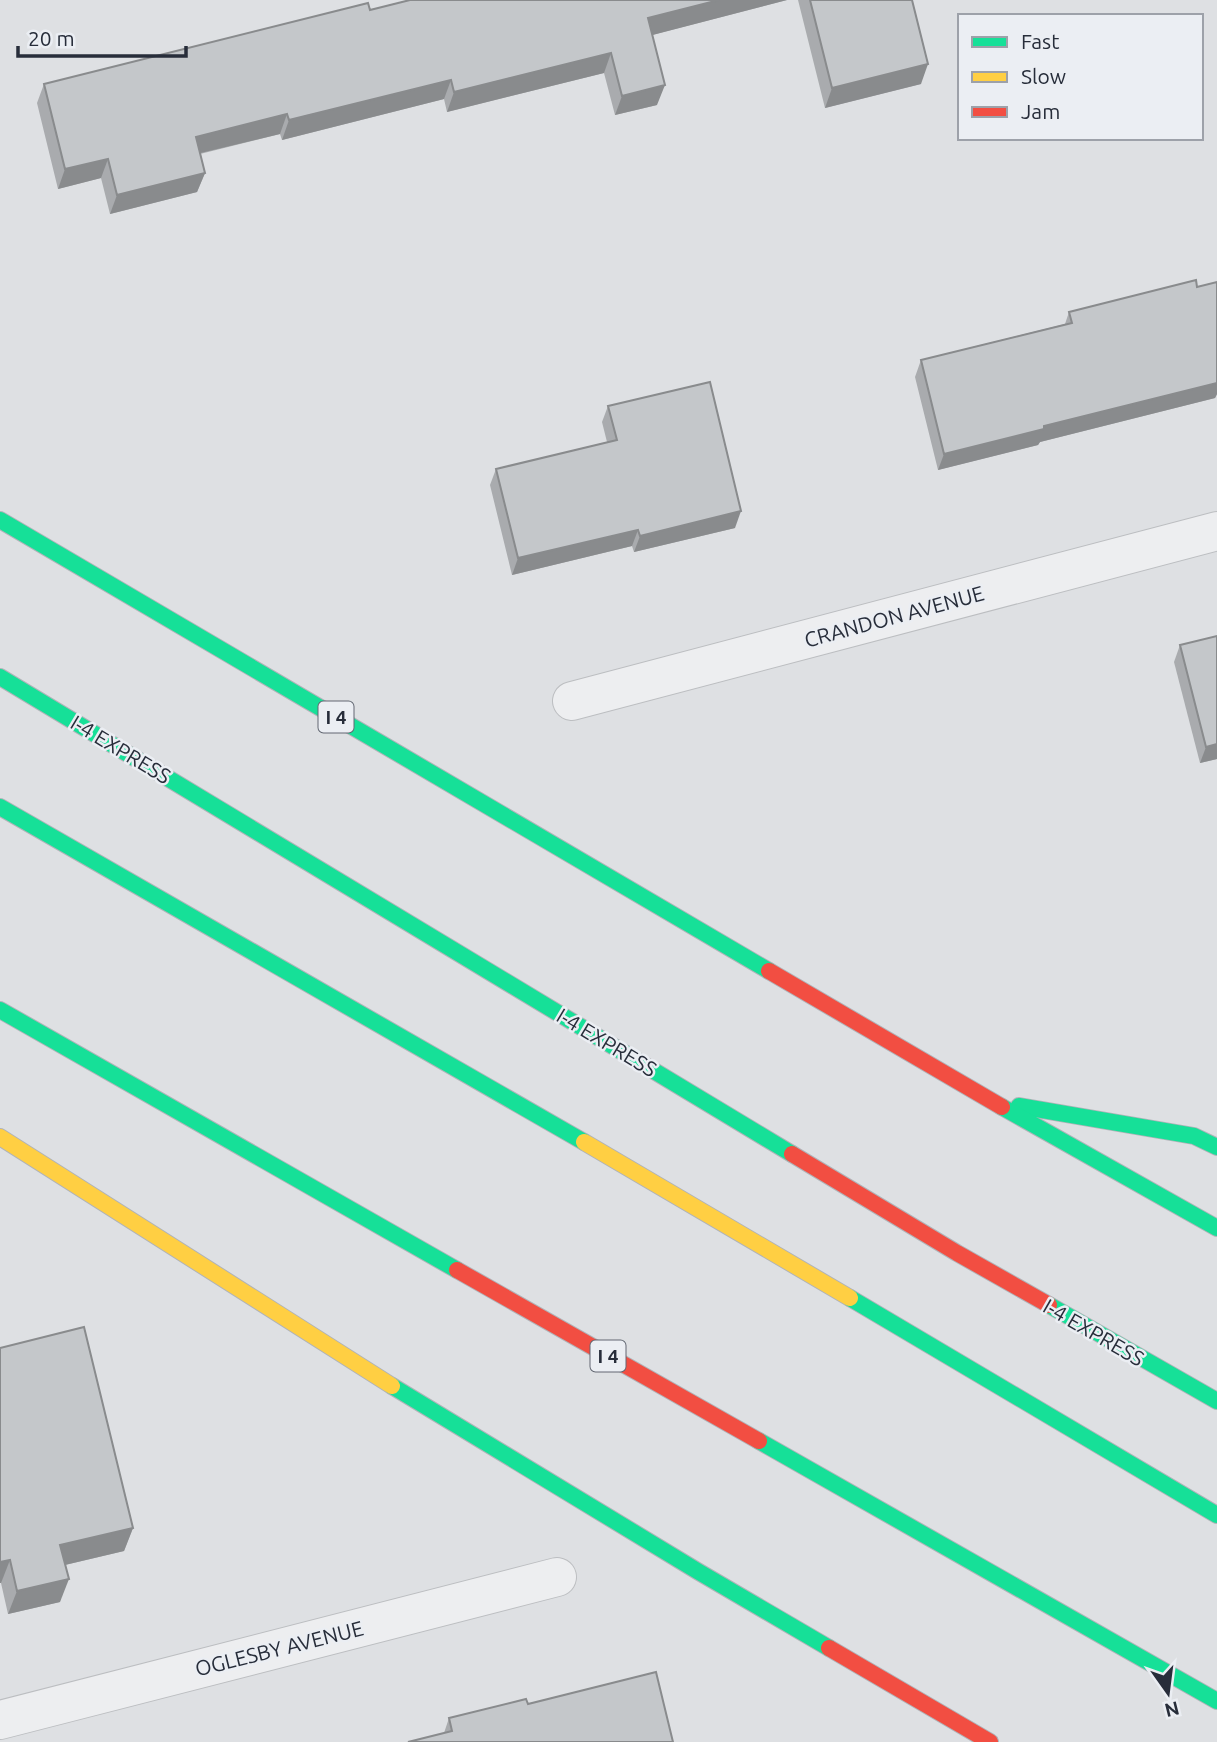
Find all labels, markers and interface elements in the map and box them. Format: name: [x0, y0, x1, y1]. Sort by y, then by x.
scale bar: [18, 14, 186, 58]
legend: [958, 14, 1203, 140]
text: 20 m: [28, 26, 75, 50]
text: Fast: [1021, 29, 1059, 53]
text: Slow: [1021, 64, 1066, 88]
text: Jam: [1021, 99, 1060, 123]
street label: CRANDON AVENUE: [802, 580, 986, 652]
road number: I 4: [318, 702, 354, 732]
street label: I-4 EXPRESS: [67, 710, 175, 788]
street label: I-4 EXPRESS: [553, 1003, 661, 1081]
street label: I-4 EXPRESS: [1039, 1294, 1149, 1370]
road number: I 4: [590, 1340, 626, 1372]
street label: OGLESBY AVENUE: [192, 1615, 366, 1681]
north arrow: [1133, 1658, 1203, 1728]
text: N: [1163, 1697, 1182, 1722]

